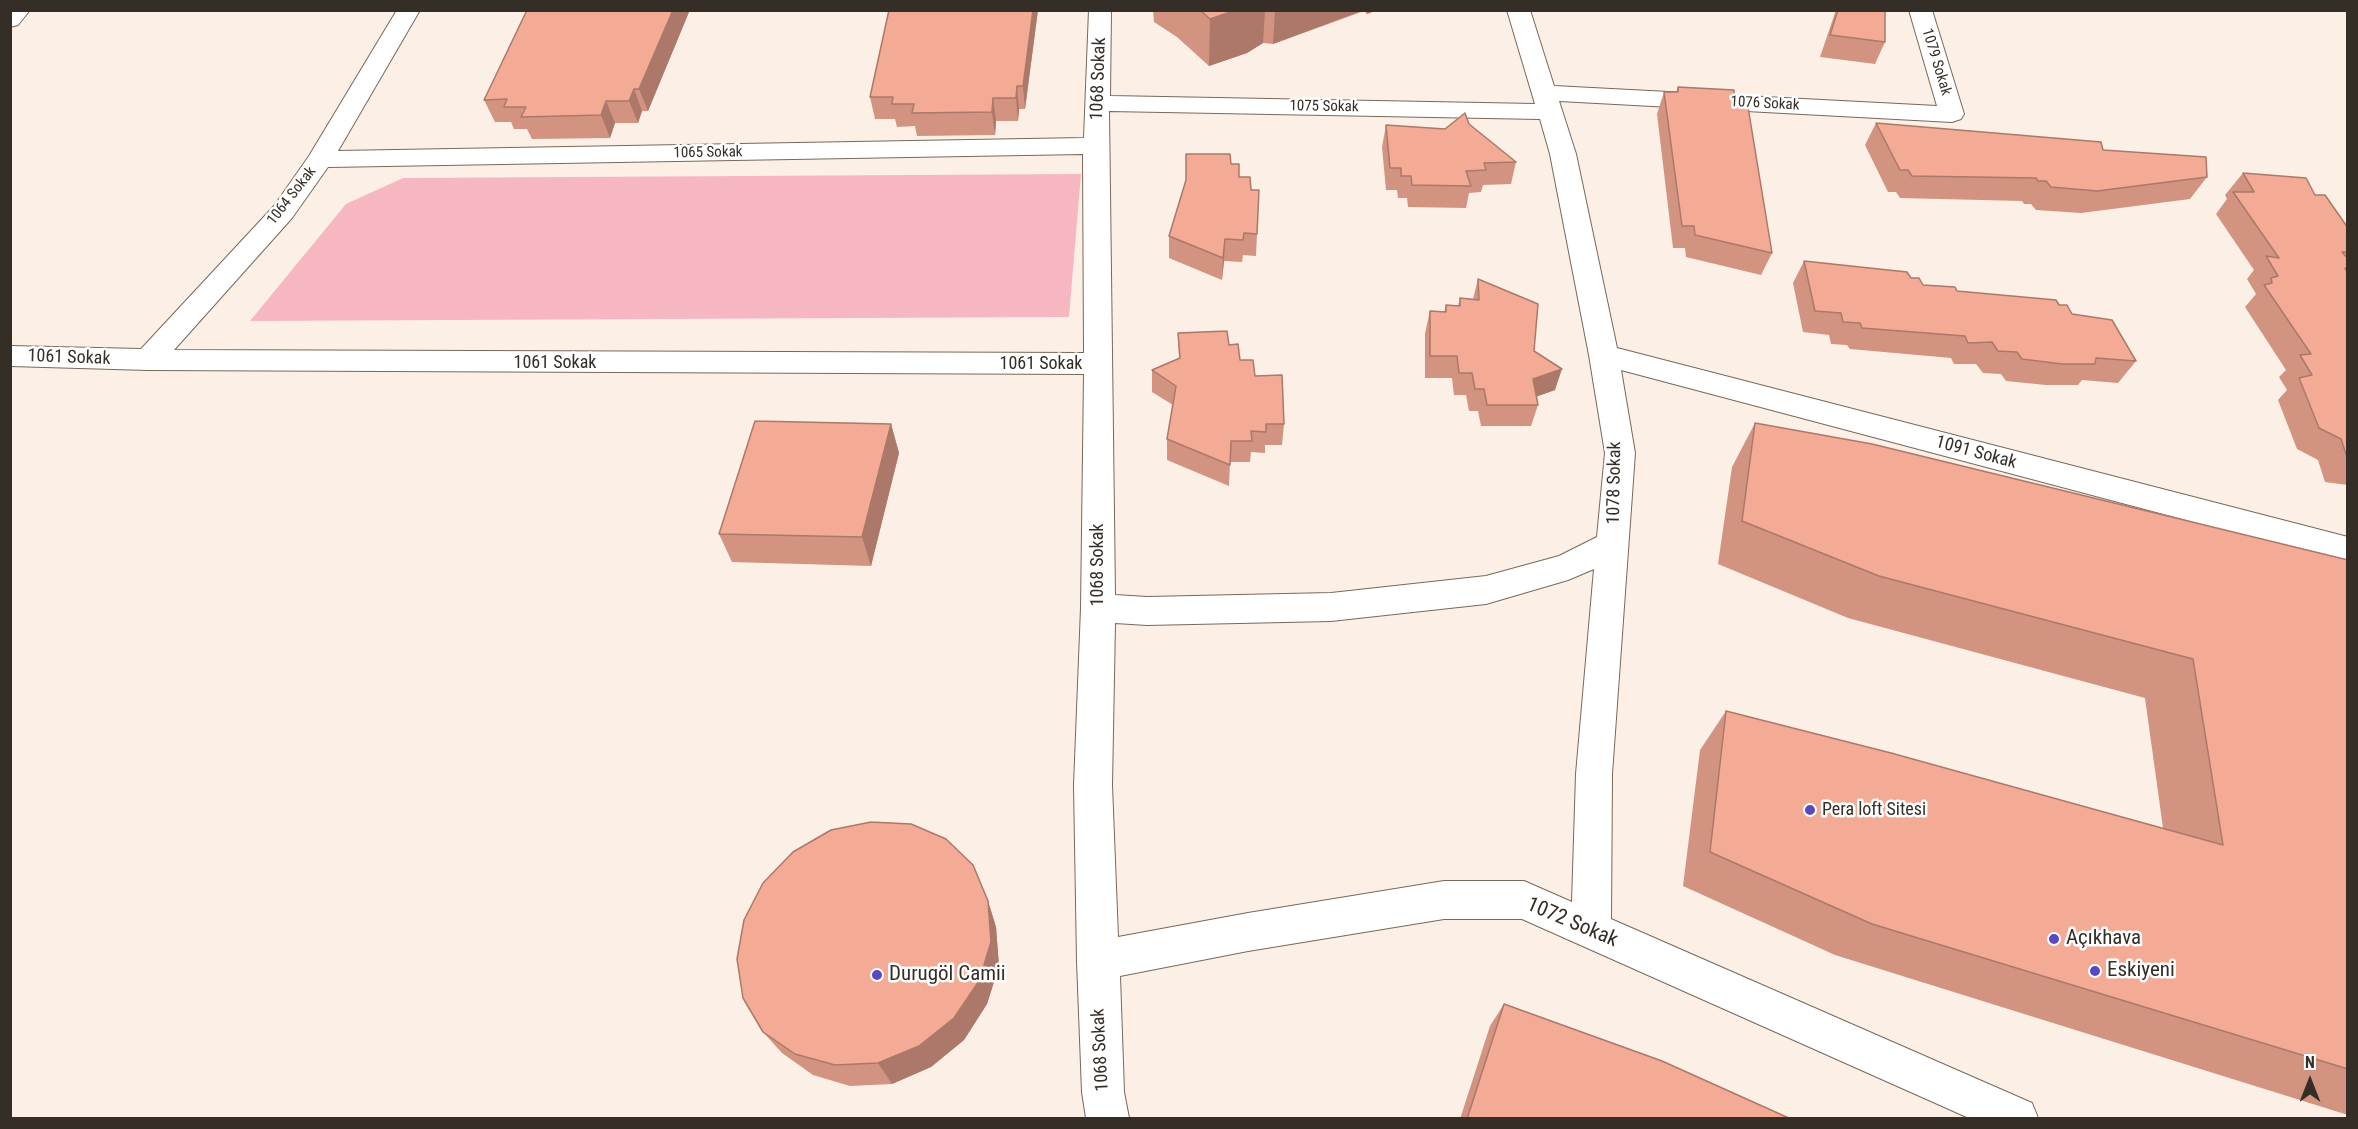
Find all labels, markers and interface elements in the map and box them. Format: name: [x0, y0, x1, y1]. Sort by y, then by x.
street label: 1079 Sokak: [1917, 26, 1955, 98]
street label: 1068 Sokak: [1087, 37, 1111, 121]
street label: 1076 Sokak: [1730, 93, 1800, 115]
street label: 1075 Sokak: [1289, 97, 1359, 117]
street label: 1065 Sokak: [673, 143, 743, 163]
street label: 1064 Sokak: [264, 163, 320, 229]
street label: 1061 Sokak: [27, 346, 111, 370]
street label: 1061 Sokak: [514, 352, 596, 374]
street label: 1061 Sokak: [1000, 353, 1082, 375]
street label: 1091 Sokak: [1933, 432, 2019, 474]
street label: 1078 Sokak: [1603, 441, 1627, 525]
street label: 1068 Sokak: [1087, 524, 1109, 606]
place label: Pera loft Sitesi: [1822, 799, 1926, 821]
marker: Pera loft Sitesi: [1803, 803, 1817, 817]
street label: 1072 Sokak: [1523, 893, 1621, 953]
place label: Açıkhava: [2066, 926, 2141, 952]
marker: Açıkhava: [2047, 932, 2061, 946]
place label: Eskiyeni: [2107, 958, 2175, 984]
place label: Durugöl Camii: [889, 962, 1006, 988]
marker: Eskiyeni: [2088, 964, 2102, 978]
marker: Durugöl Camii: [870, 968, 884, 982]
street label: 1068 Sokak: [1088, 1008, 1114, 1092]
north arrow: [2280, 1051, 2340, 1111]
text: N: [2305, 1053, 2315, 1072]

